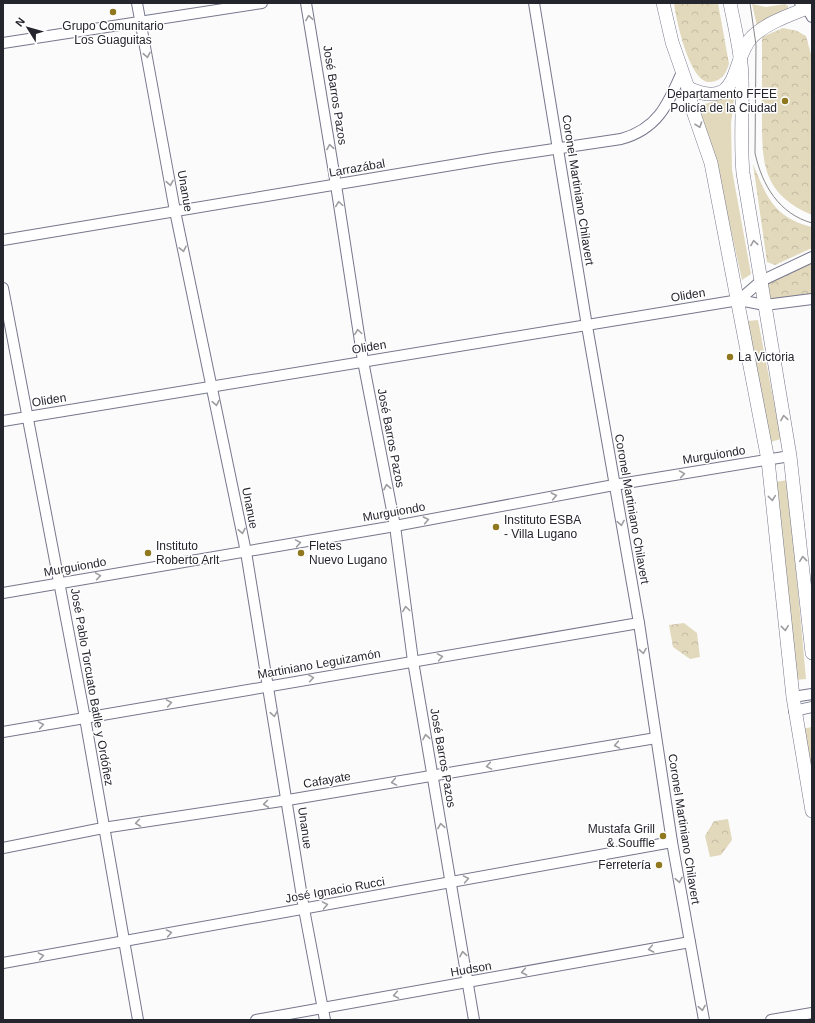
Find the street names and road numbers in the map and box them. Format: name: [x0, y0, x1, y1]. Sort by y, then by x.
street label: José Barros Pazos: [320, 44, 350, 146]
street label: Coronel Martiniano Chilavert: [559, 114, 597, 267]
street label: Larrazábal: [328, 156, 386, 180]
street label: Unanue: [174, 169, 196, 213]
street label: Oliden: [670, 285, 706, 305]
street label: Oliden: [351, 337, 387, 357]
street label: José Barros Pazos: [375, 387, 407, 489]
street label: Oliden: [31, 390, 67, 410]
street label: Coronel Martiniano Chilavert: [612, 433, 652, 586]
street label: Murguiondo: [682, 443, 747, 467]
street label: Unanue: [239, 486, 261, 530]
street label: Murguiondo: [362, 500, 427, 524]
street label: Murguiondo: [43, 555, 108, 579]
street label: José Pablo Torcuato Batlle y Ordóñez: [68, 587, 116, 787]
street label: Martiniano Leguizamón: [256, 646, 382, 682]
street label: José Barros Pazos: [427, 707, 459, 809]
street label: Coronel Martiniano Chilavert: [665, 753, 703, 906]
street label: Cafayate: [302, 769, 352, 791]
street label: Unanue: [295, 806, 315, 850]
street label: José Ignacio Rucci: [284, 874, 386, 906]
street label: Hudson: [449, 959, 493, 979]

